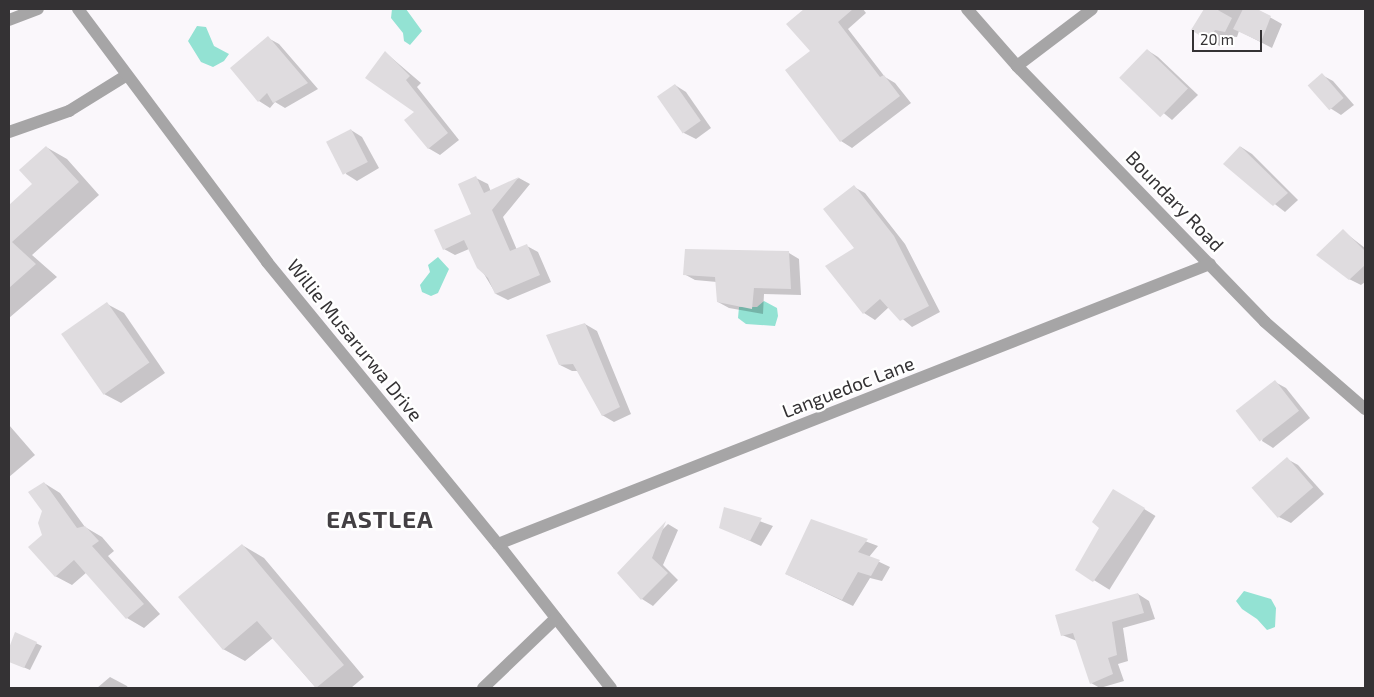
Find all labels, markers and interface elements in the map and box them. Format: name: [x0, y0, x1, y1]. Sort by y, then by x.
scale bar: [1194, 20, 1264, 52]
text: 20 m: [1200, 30, 1234, 48]
street label: Boundary Road: [1121, 146, 1229, 256]
street label: Willie Musarurwa Drive: [283, 254, 427, 426]
street label: Languedoc Lane: [779, 351, 917, 423]
district label: EASTLEA: [325, 505, 435, 533]

